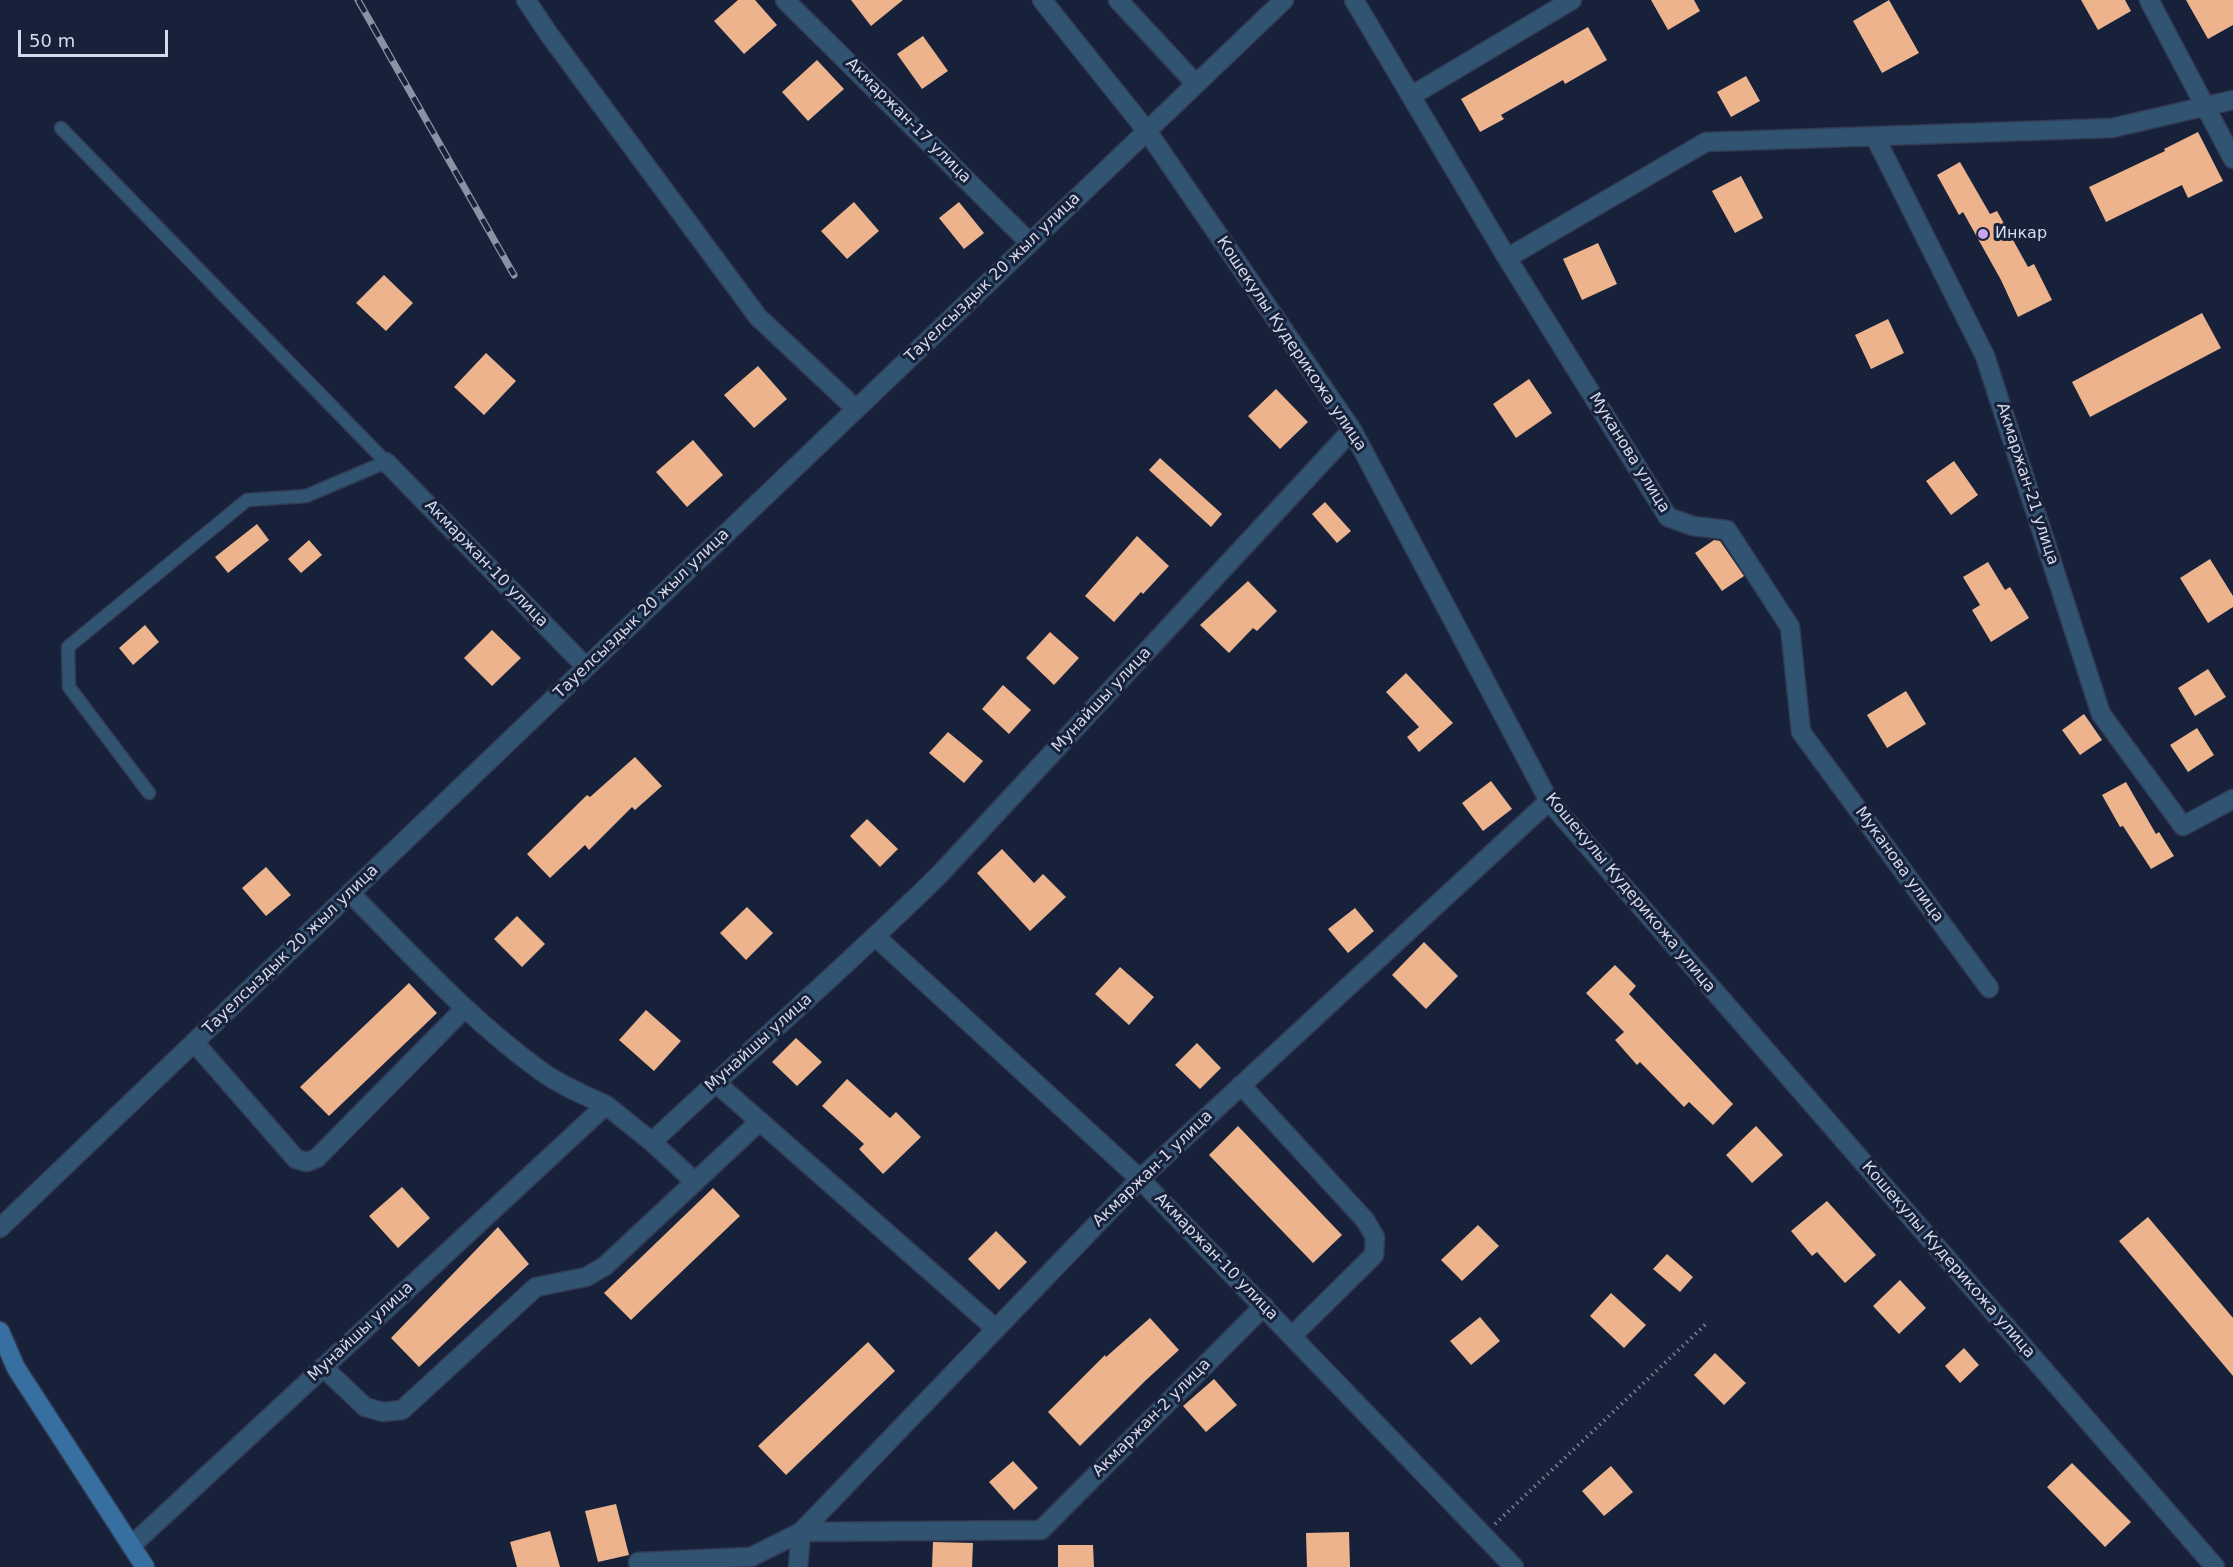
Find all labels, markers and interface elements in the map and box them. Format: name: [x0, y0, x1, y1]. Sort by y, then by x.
scale bar: [21, 18, 171, 56]
text: 50 m: [29, 30, 75, 51]
street label: Акмаржан-17 улица: [841, 54, 975, 188]
street label: Тауелсыздык 20 жыл улица: [901, 189, 1085, 367]
place label: Инкар: [1995, 224, 2047, 244]
marker: Инкар: [1976, 227, 1990, 241]
street label: Кошекулы Кудерикожа улица: [1212, 233, 1370, 455]
street label: Муканова улица: [1584, 389, 1674, 517]
street label: Акмаржан-21 улица: [1992, 401, 2062, 567]
street label: Акмаржан-10 улица: [420, 496, 552, 632]
street label: Тауелсыздык 20 жыл улица: [550, 525, 734, 703]
street label: Мунайшы улица: [1048, 643, 1156, 757]
street label: Кошекулы Кудерикожа улица: [1541, 789, 1719, 997]
street label: Муканова улица: [1851, 803, 1947, 927]
street label: Тауелсыздык 20 жыл улица: [199, 861, 383, 1039]
street label: Мунайшы улица: [702, 990, 816, 1096]
street label: Акмаржан-1 улица: [1089, 1107, 1217, 1231]
street label: Кошекулы Кудерикожа улица: [1857, 1158, 2039, 1362]
street label: Акмаржан-10 улица: [1150, 1189, 1282, 1325]
street label: Мунайшы улица: [304, 1278, 418, 1386]
street label: Акмаржан-2 улица: [1089, 1355, 1215, 1481]

